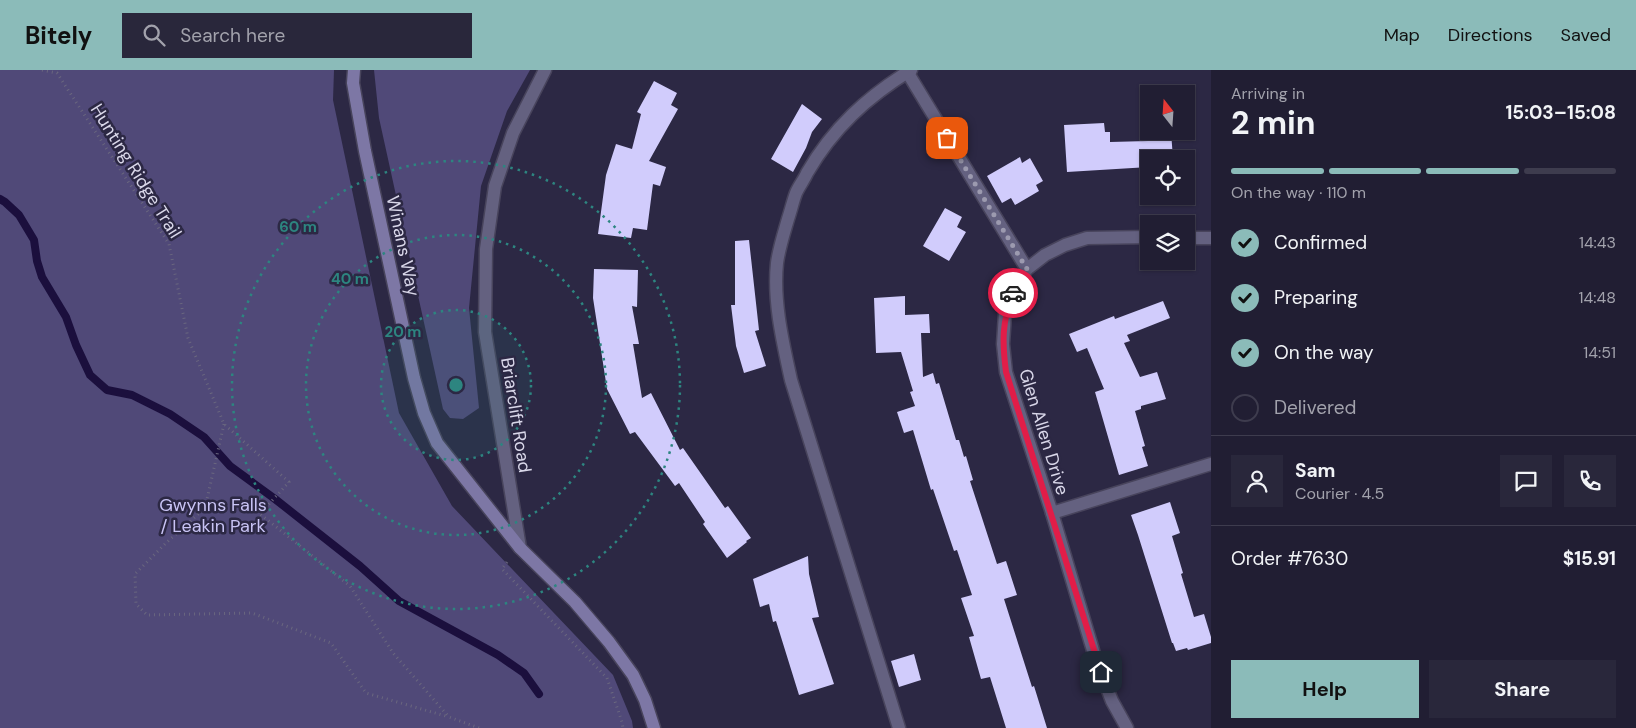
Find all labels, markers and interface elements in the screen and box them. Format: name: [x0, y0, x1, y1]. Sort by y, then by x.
search box: [122, 13, 472, 58]
text: Bitely: [25, 20, 92, 51]
icon: search: [140, 21, 168, 49]
text: Search here: [180, 23, 285, 48]
text: Map: [1384, 23, 1420, 47]
text: Directions: [1448, 23, 1533, 47]
text: Saved: [1561, 23, 1611, 47]
text: Arriving in: [1231, 83, 1305, 104]
north arrow: [1140, 85, 1195, 140]
map controls: [1140, 85, 1195, 270]
street label: Hunting Ridge Trail: [85, 99, 187, 243]
text: 15:03–15:08: [1505, 100, 1616, 125]
text: 2 min: [1231, 102, 1316, 144]
pin: [926, 117, 968, 159]
icon: bag: [933, 124, 961, 152]
button: locate: [1140, 150, 1195, 205]
text: On the way · 110 m: [1231, 182, 1366, 203]
street label: Winans Way: [381, 194, 425, 298]
button: layers: [1140, 215, 1195, 270]
text: 60 m: [279, 217, 317, 237]
icon: check: [1231, 229, 1259, 257]
text: Confirmed: [1274, 230, 1367, 255]
text: 14:43: [1579, 232, 1616, 253]
courier: [988, 268, 1038, 318]
text: 40 m: [331, 269, 369, 289]
icon: car: [999, 279, 1027, 307]
icon: check: [1231, 284, 1259, 312]
text: Preparing: [1274, 285, 1358, 310]
text: 14:48: [1579, 287, 1616, 308]
text: 20 m: [385, 322, 421, 342]
icon: check: [1231, 339, 1259, 367]
text: On the way: [1274, 340, 1374, 365]
text: 14:51: [1583, 342, 1616, 363]
street label: Briarclift Road: [495, 356, 537, 474]
street label: Glen Allen Drive: [1013, 366, 1075, 498]
centre of rings: [447, 376, 465, 394]
text: Delivered: [1274, 395, 1356, 420]
button: person: [1231, 455, 1283, 507]
button: chat: [1500, 455, 1552, 507]
button: phone: [1564, 455, 1616, 507]
text: Sam: [1295, 458, 1336, 483]
text: Courier · 4.5: [1295, 483, 1384, 504]
park label: Gwynns Falls / Leakin Park: [159, 493, 267, 538]
text: Order #7630: [1231, 546, 1348, 571]
text: $15.91: [1563, 546, 1616, 571]
pin: [1080, 651, 1122, 693]
icon: home: [1087, 658, 1115, 686]
button: Help: [1231, 660, 1419, 718]
button: Share: [1429, 660, 1616, 718]

